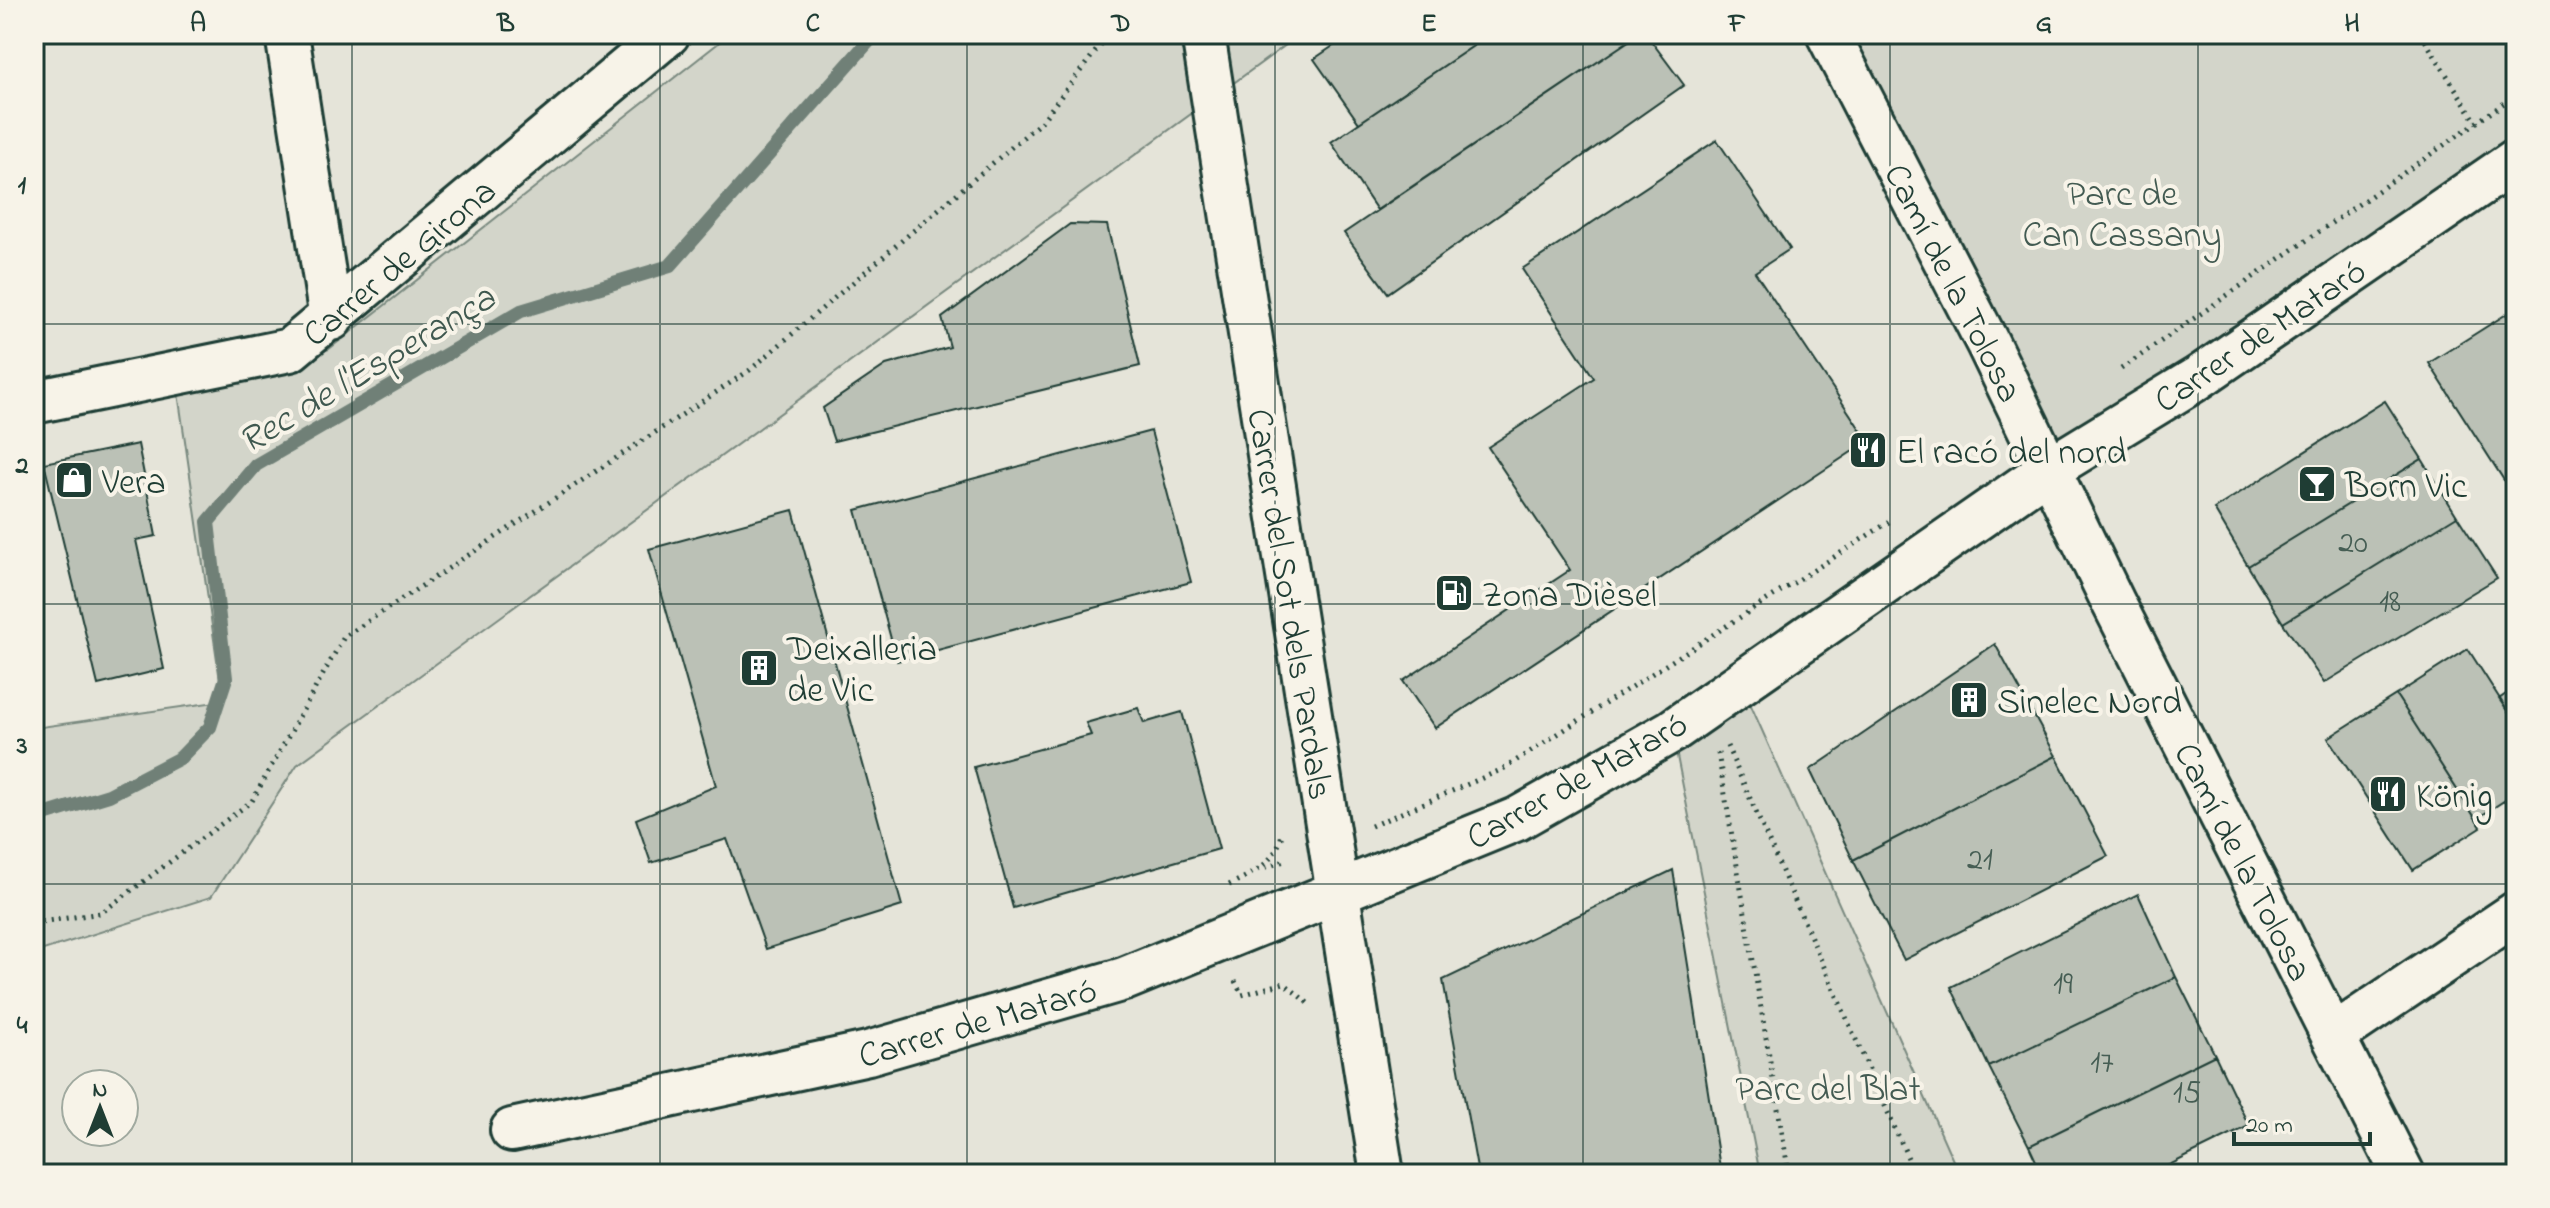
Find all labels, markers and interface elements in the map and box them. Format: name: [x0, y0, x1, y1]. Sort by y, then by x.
text: A: [190, 6, 206, 44]
text: B: [496, 6, 515, 44]
text: C: [806, 6, 820, 44]
text: D: [1110, 6, 1131, 44]
text: E: [1421, 6, 1437, 44]
text: F: [1727, 6, 1746, 44]
text: G: [2036, 6, 2052, 44]
text: H: [2344, 6, 2360, 44]
street label: Camí de la Tolosa: [1868, 155, 2034, 413]
street label: Carrer de Girona: [292, 167, 510, 362]
text: 1: [18, 168, 27, 206]
park label: Parc de Can Cassany: [2022, 170, 2222, 264]
street label: Carrer de Mataró: [2145, 247, 2378, 428]
water label: Rec de l'Esperança: [229, 272, 508, 470]
street label: Carrer del Sot dels Pardals: [1230, 405, 1345, 804]
place label: El racó del nord: [1896, 428, 2126, 481]
restaurant icon: El racó del nord: [1847, 429, 1889, 471]
text: 2: [15, 448, 29, 486]
place label: Vera: [101, 458, 166, 511]
shop icon: Vera: [53, 459, 95, 501]
place label: Born Vic: [2344, 462, 2467, 515]
bar icon: Born Vic: [2296, 463, 2338, 505]
house number: 20: [2338, 521, 2368, 568]
place label: Zona Dièsel: [1482, 571, 1657, 624]
fuel station icon: Zona Dièsel: [1433, 572, 1475, 614]
house number: 18: [2379, 580, 2401, 627]
place label: Deixalleria de Vic: [786, 625, 937, 719]
building icon: Deixalleria de Vic: [738, 647, 780, 689]
place label: Sinelec Nord: [1997, 678, 2182, 731]
building icon: Sinelec Nord: [1948, 679, 1990, 721]
street label: Carrer de Mataró: [1458, 700, 1699, 866]
text: 3: [16, 728, 28, 766]
street label: Camí de la Tolosa: [2158, 734, 2324, 992]
place label: König: [2416, 772, 2493, 825]
restaurant icon: König: [2367, 773, 2409, 815]
house number: 21: [1967, 838, 1993, 885]
house number: 19: [2053, 962, 2073, 1009]
street label: Carrer de Mataró: [853, 966, 1104, 1085]
text: 4: [17, 1008, 28, 1046]
house number: 17: [2090, 1041, 2114, 1088]
park label: Parc del Blat: [1735, 1065, 1921, 1118]
north arrow: [60, 1068, 140, 1148]
house number: 15: [2173, 1071, 2201, 1118]
text: N: [93, 1075, 107, 1107]
scale bar: [2234, 1096, 2370, 1146]
text: 20 m: [2246, 1109, 2293, 1144]

